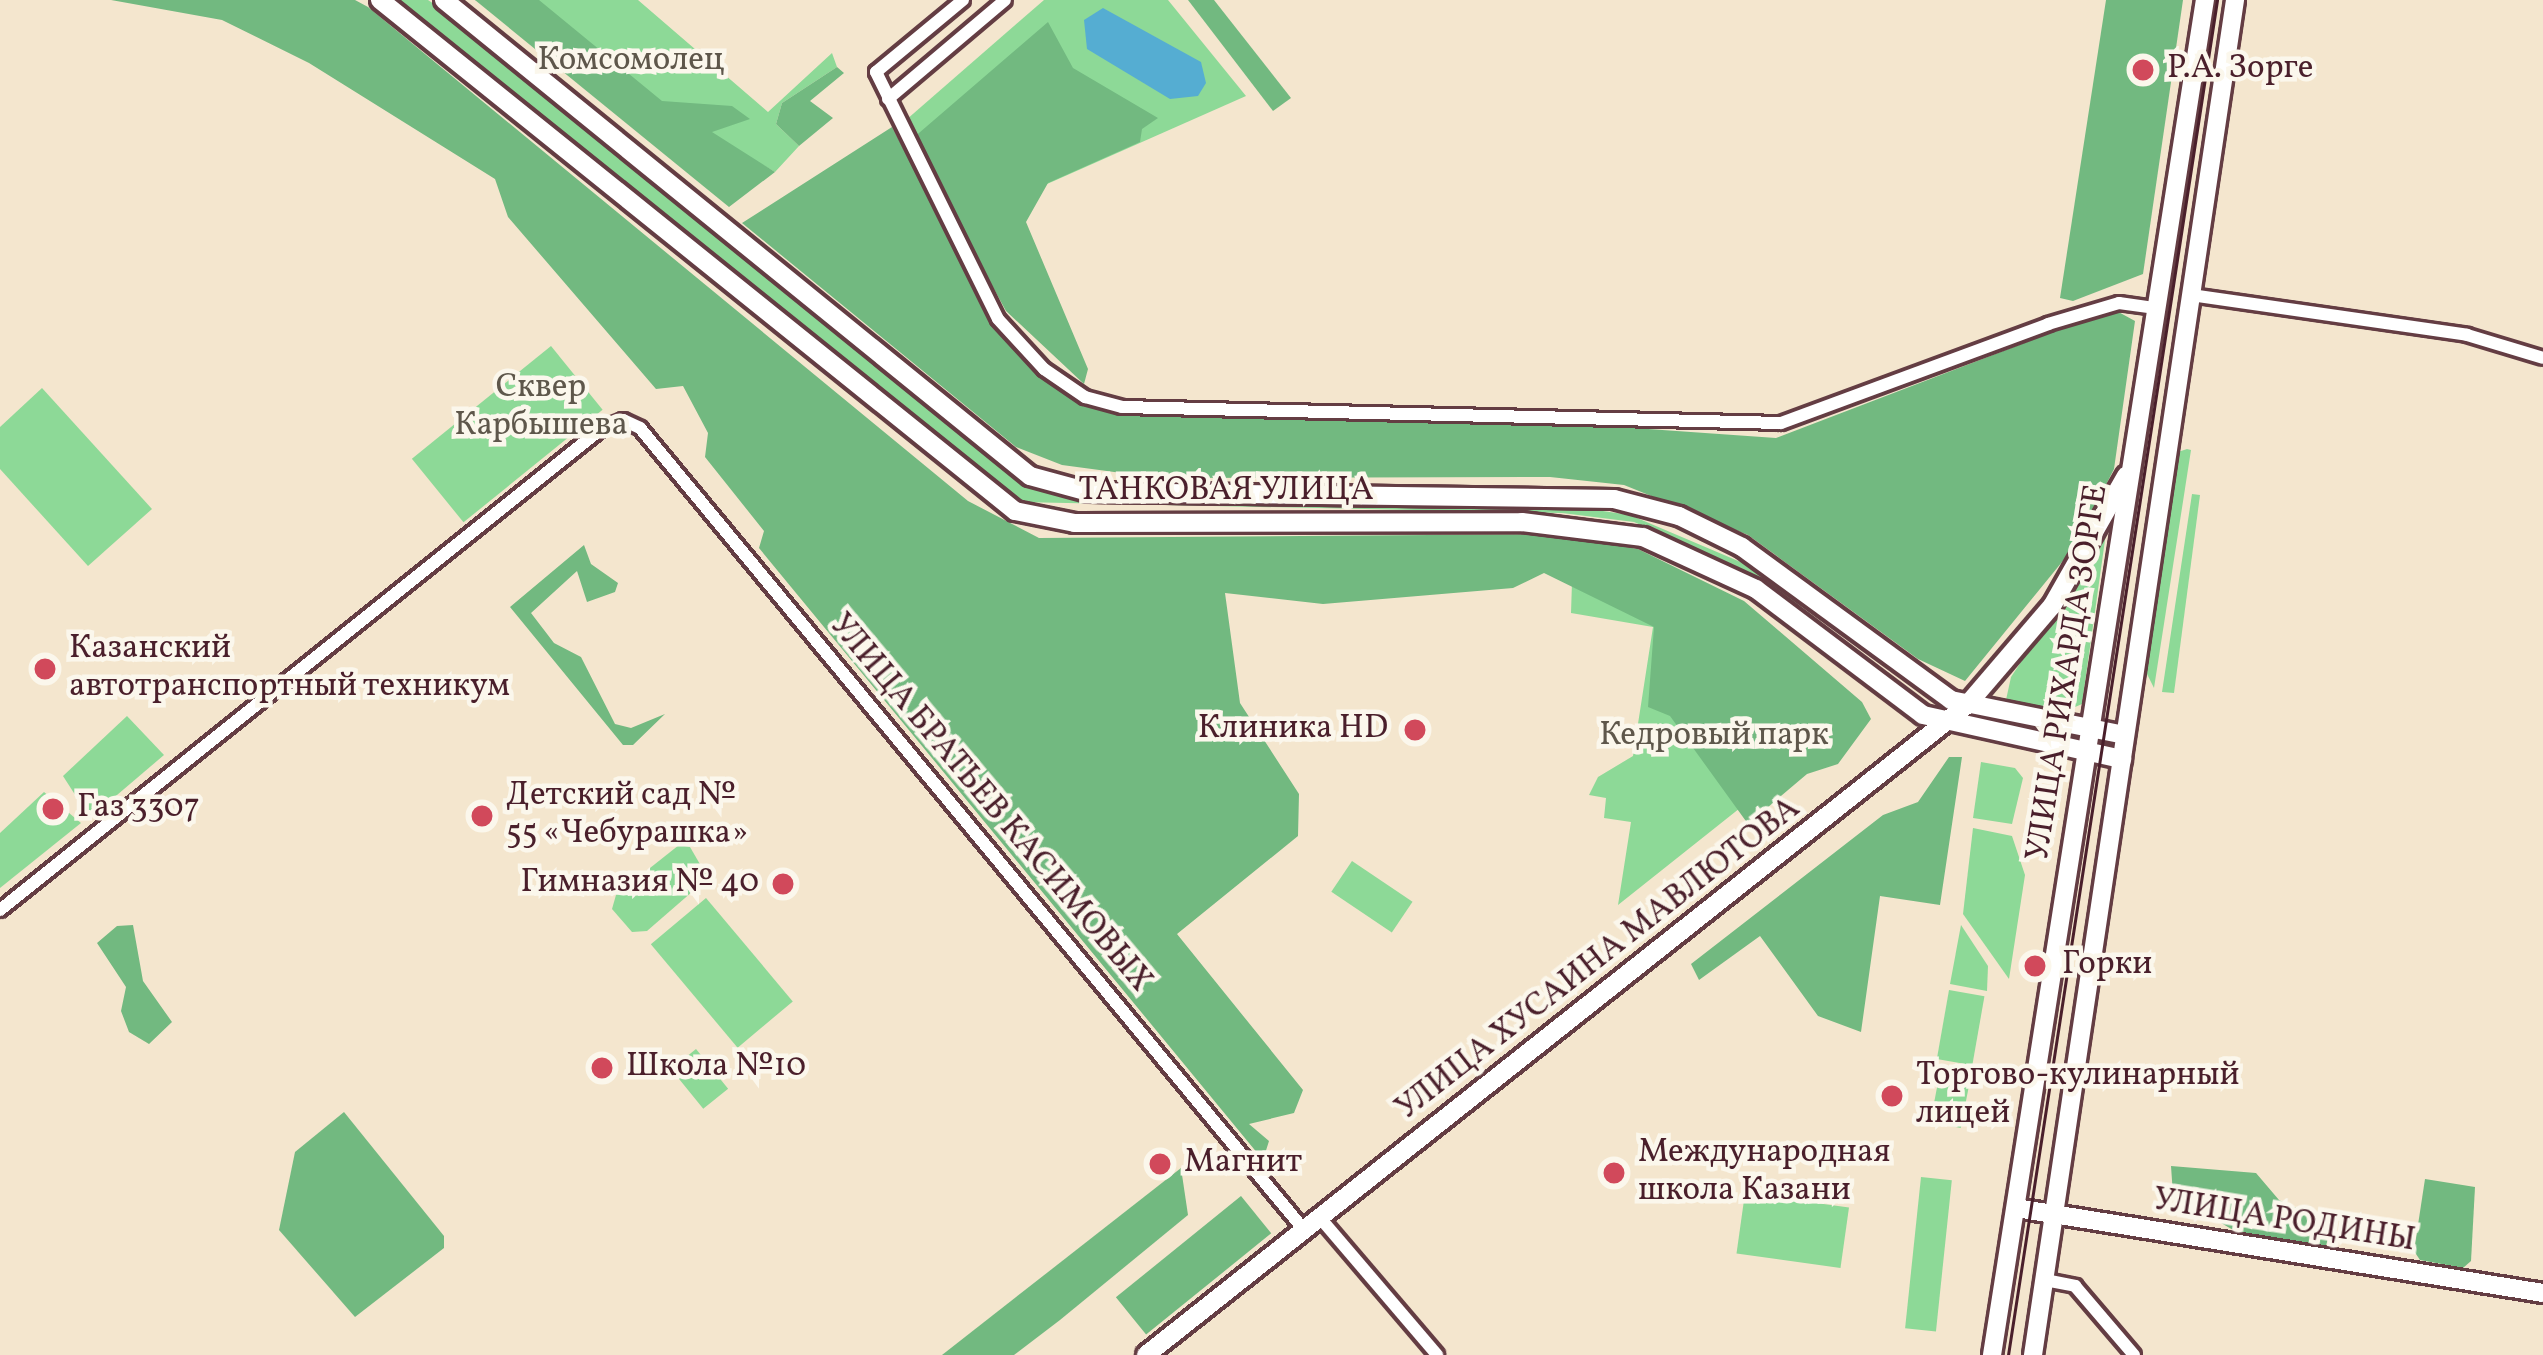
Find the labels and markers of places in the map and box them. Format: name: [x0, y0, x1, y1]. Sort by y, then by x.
place label: Р.А. Зорге: [2167, 50, 2313, 90]
marker: Р.А. Зорге: [2130, 57, 2156, 83]
place label: Казанский автотранспортный техникум: [69, 630, 511, 708]
marker: Казанский автотранспортный техникум: [32, 656, 58, 682]
place label: Клиника HD: [1198, 710, 1388, 750]
marker: Клиника HD: [1399, 714, 1431, 746]
place label: Детский сад № 55 «Чебурашка»: [506, 777, 749, 855]
place label: Газ 3307: [77, 789, 200, 829]
marker: Газ 3307: [40, 796, 66, 822]
marker: Детский сад № 55 «Чебурашка»: [469, 803, 495, 829]
place label: Гимназия № 40: [520, 864, 759, 904]
marker: Гимназия № 40: [770, 871, 796, 897]
place label: Горки: [2062, 946, 2152, 986]
marker: Горки: [2019, 950, 2051, 982]
place label: Школа №10: [626, 1048, 806, 1088]
marker: Школа №10: [589, 1055, 615, 1081]
place label: Торгово-кулинарный лицей: [1916, 1057, 2240, 1135]
marker: Торгово-кулинарный лицей: [1879, 1083, 1905, 1109]
place label: Международная школа Казани: [1638, 1134, 1891, 1212]
place label: Магнит: [1184, 1144, 1302, 1184]
marker: Магнит: [1147, 1151, 1173, 1177]
marker: Международная школа Казани: [1601, 1160, 1627, 1186]

